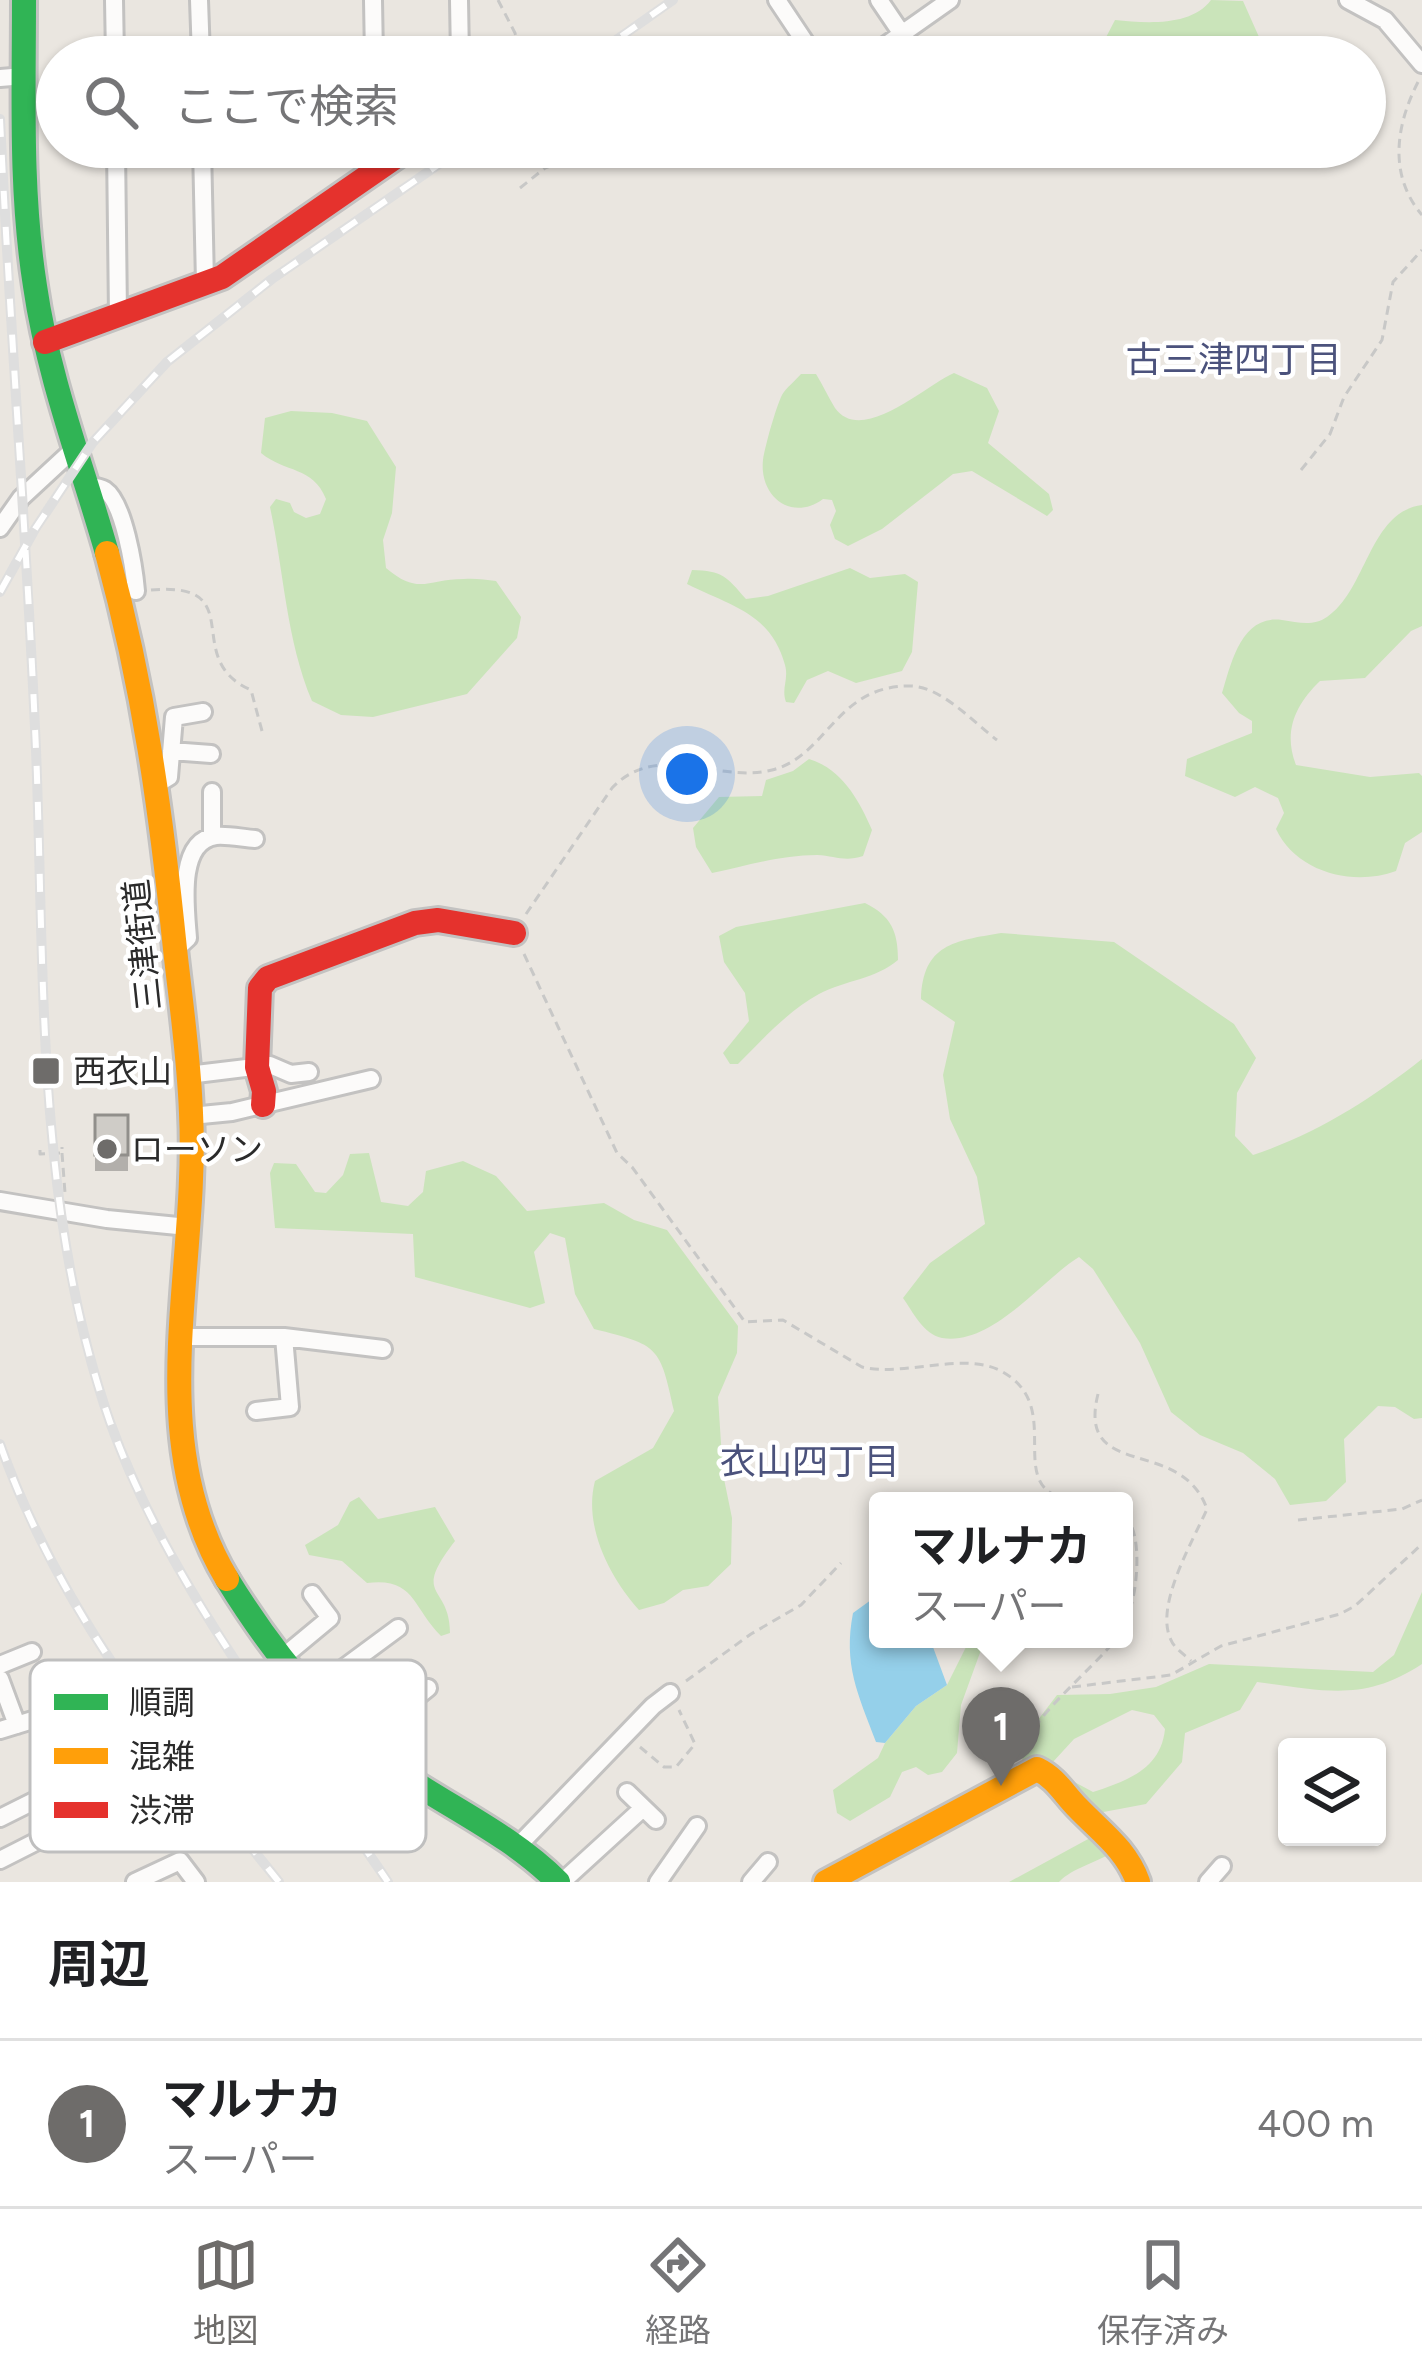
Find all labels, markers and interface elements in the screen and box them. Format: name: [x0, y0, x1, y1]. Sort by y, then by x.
search box: [36, 36, 1386, 168]
icon: search: [78, 69, 144, 135]
text: ここで検索: [174, 79, 399, 133]
district label: 古三津四丁目: [1126, 338, 1342, 381]
your location: [657, 744, 717, 804]
street label: 三津街道: [116, 877, 169, 1013]
place label: 西衣山: [73, 1052, 172, 1091]
marker: 西衣山: [30, 1055, 62, 1087]
place label: ローソン: [131, 1130, 263, 1169]
marker: ローソン: [94, 1136, 120, 1162]
district label: 衣山四丁目: [720, 1440, 900, 1483]
popup: [869, 1492, 1133, 1648]
text: マルナカ: [911, 1519, 1091, 1573]
text: スーパー: [911, 1583, 1067, 1630]
legend: [30, 1660, 426, 1852]
text: 順調: [129, 1683, 195, 1722]
pin: 1: [962, 1687, 1040, 1786]
text: 混雑: [129, 1737, 195, 1776]
map controls: [1278, 1738, 1386, 1846]
button: layers: [1278, 1738, 1386, 1846]
text: 渋滞: [129, 1791, 195, 1830]
text: 周辺: [48, 1934, 150, 1995]
text: マルナカ: [162, 2072, 342, 2126]
text: 1: [79, 2100, 95, 2147]
text: 400 m: [1257, 2100, 1374, 2147]
text: スーパー: [162, 2136, 318, 2183]
tab: 地図: [193, 2232, 259, 2352]
tab: 経路: [645, 2232, 711, 2352]
tab: 保存済み: [1097, 2232, 1229, 2352]

